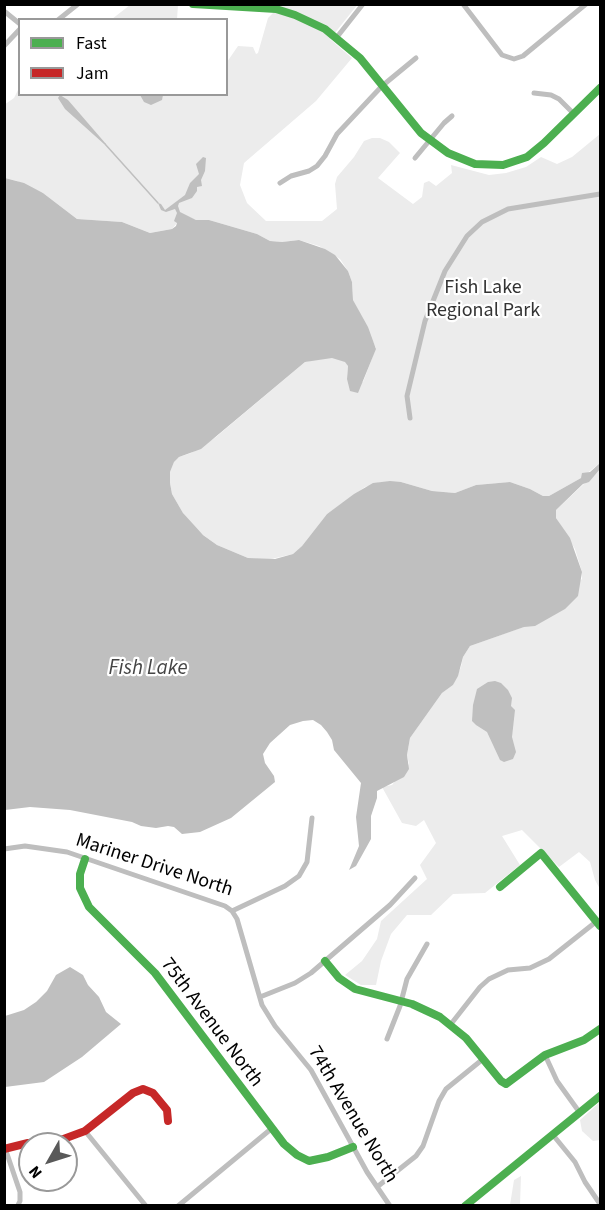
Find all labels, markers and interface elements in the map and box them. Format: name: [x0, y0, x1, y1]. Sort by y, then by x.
legend: [18, 18, 228, 96]
text: Fast: [76, 31, 107, 56]
text: Jam: [76, 61, 109, 86]
park label: Fish Lake Regional Park: [426, 277, 540, 324]
water label: Fish Lake: [109, 656, 187, 682]
street label: Mariner Drive North: [72, 829, 236, 903]
street label: 75th Avenue North: [155, 954, 267, 1092]
street label: 74th Avenue North: [302, 1042, 402, 1188]
north arrow: [18, 1132, 78, 1192]
text: N: [24, 1161, 47, 1183]

